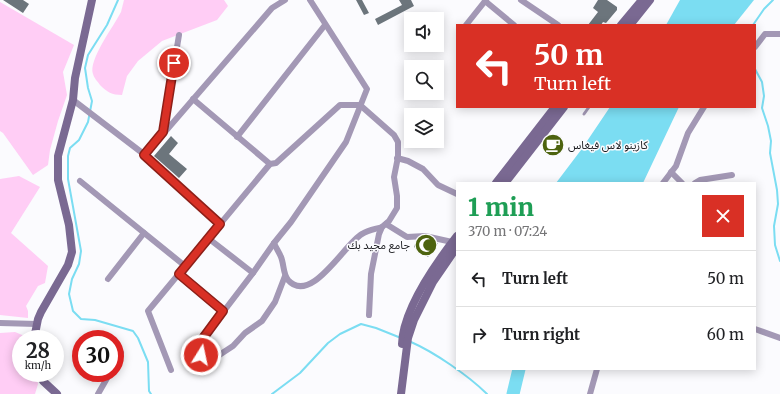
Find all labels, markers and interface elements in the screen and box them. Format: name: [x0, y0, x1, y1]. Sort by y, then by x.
map controls: [404, 12, 444, 148]
button: sound: [404, 12, 444, 52]
text: 50 m: [534, 37, 603, 73]
icon: left: [468, 40, 520, 92]
pin: [157, 46, 191, 80]
icon: arrive: [163, 52, 185, 74]
button: search: [404, 60, 444, 100]
text: Turn left: [534, 72, 611, 95]
button: layers: [404, 108, 444, 148]
cafe icon: كازينو لاس فيغاس: [540, 132, 566, 158]
place label: كازينو لاس فيغاس: [568, 138, 648, 152]
text: 1 min: [468, 192, 534, 223]
button: close: [702, 195, 744, 237]
text: 370 m · 07:24: [468, 223, 547, 240]
mosque icon: جامع مجيد بك: [413, 232, 439, 258]
place label: جامع مجيد بك: [348, 238, 411, 253]
icon: left: [468, 268, 490, 290]
text: Turn left: [502, 269, 568, 288]
text: 50 m: [707, 269, 744, 288]
icon: right: [468, 324, 490, 346]
text: Turn right: [502, 325, 580, 344]
text: 60 m: [707, 325, 744, 344]
speed limit sign: 30: [72, 330, 124, 382]
position arrow: [180, 334, 222, 376]
text: 28: [26, 338, 50, 363]
text: km/h: [25, 359, 51, 372]

